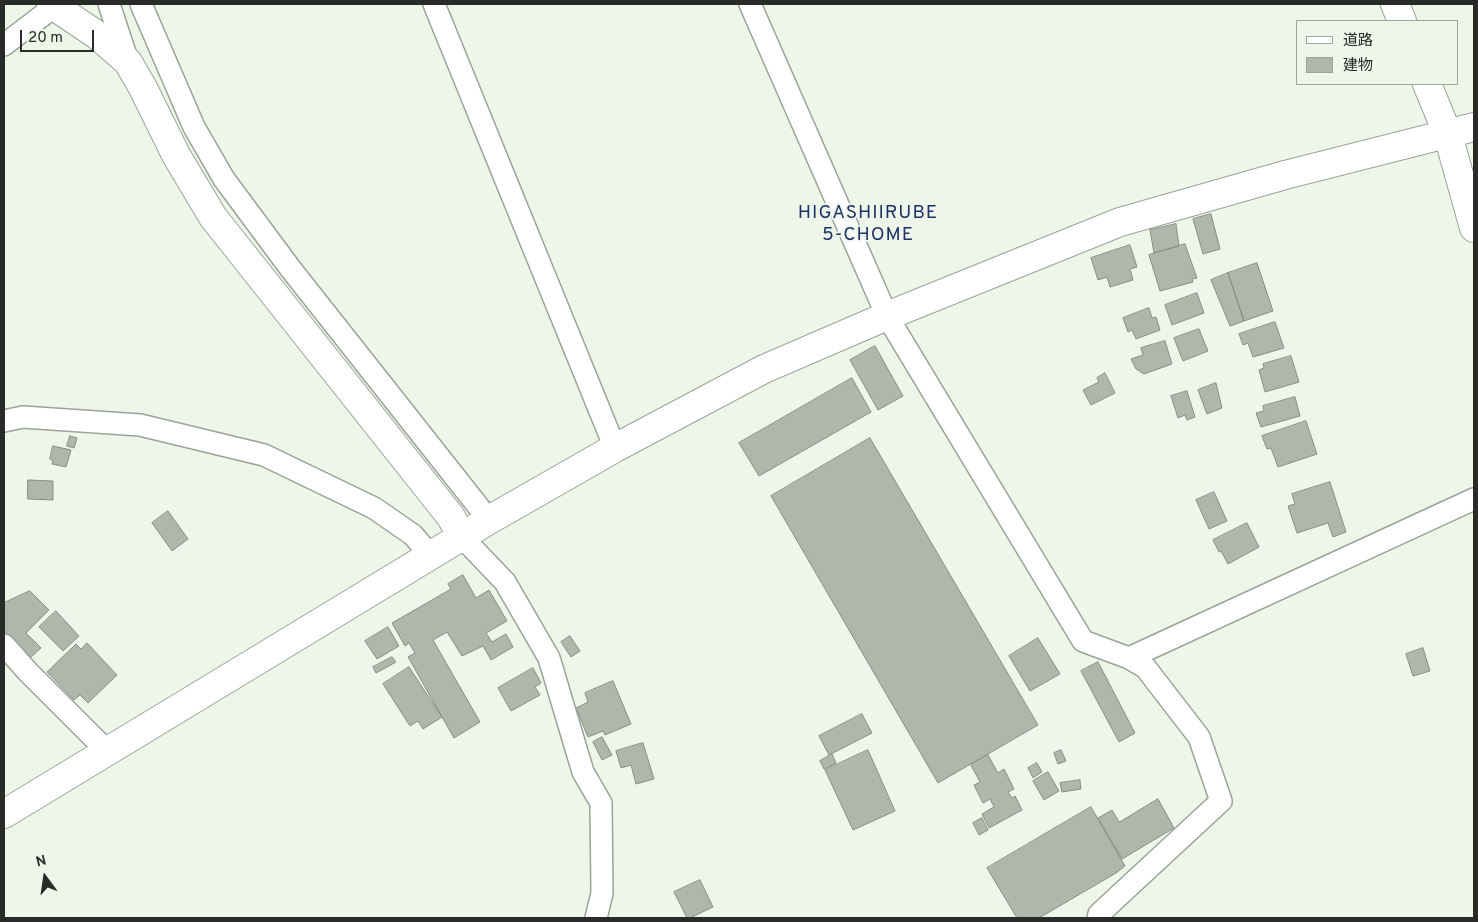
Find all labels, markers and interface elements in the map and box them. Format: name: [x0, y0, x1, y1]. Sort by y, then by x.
scale bar: [22, 20, 96, 52]
legend: [1296, 20, 1458, 85]
text: 20 m: [28, 29, 63, 48]
text: 道路: [1343, 32, 1373, 51]
text: 建物: [1343, 57, 1373, 76]
district label: HIGASHIIRUBE 5-CHOME: [796, 203, 940, 247]
north arrow: [20, 852, 70, 902]
text: N: [34, 852, 48, 871]

